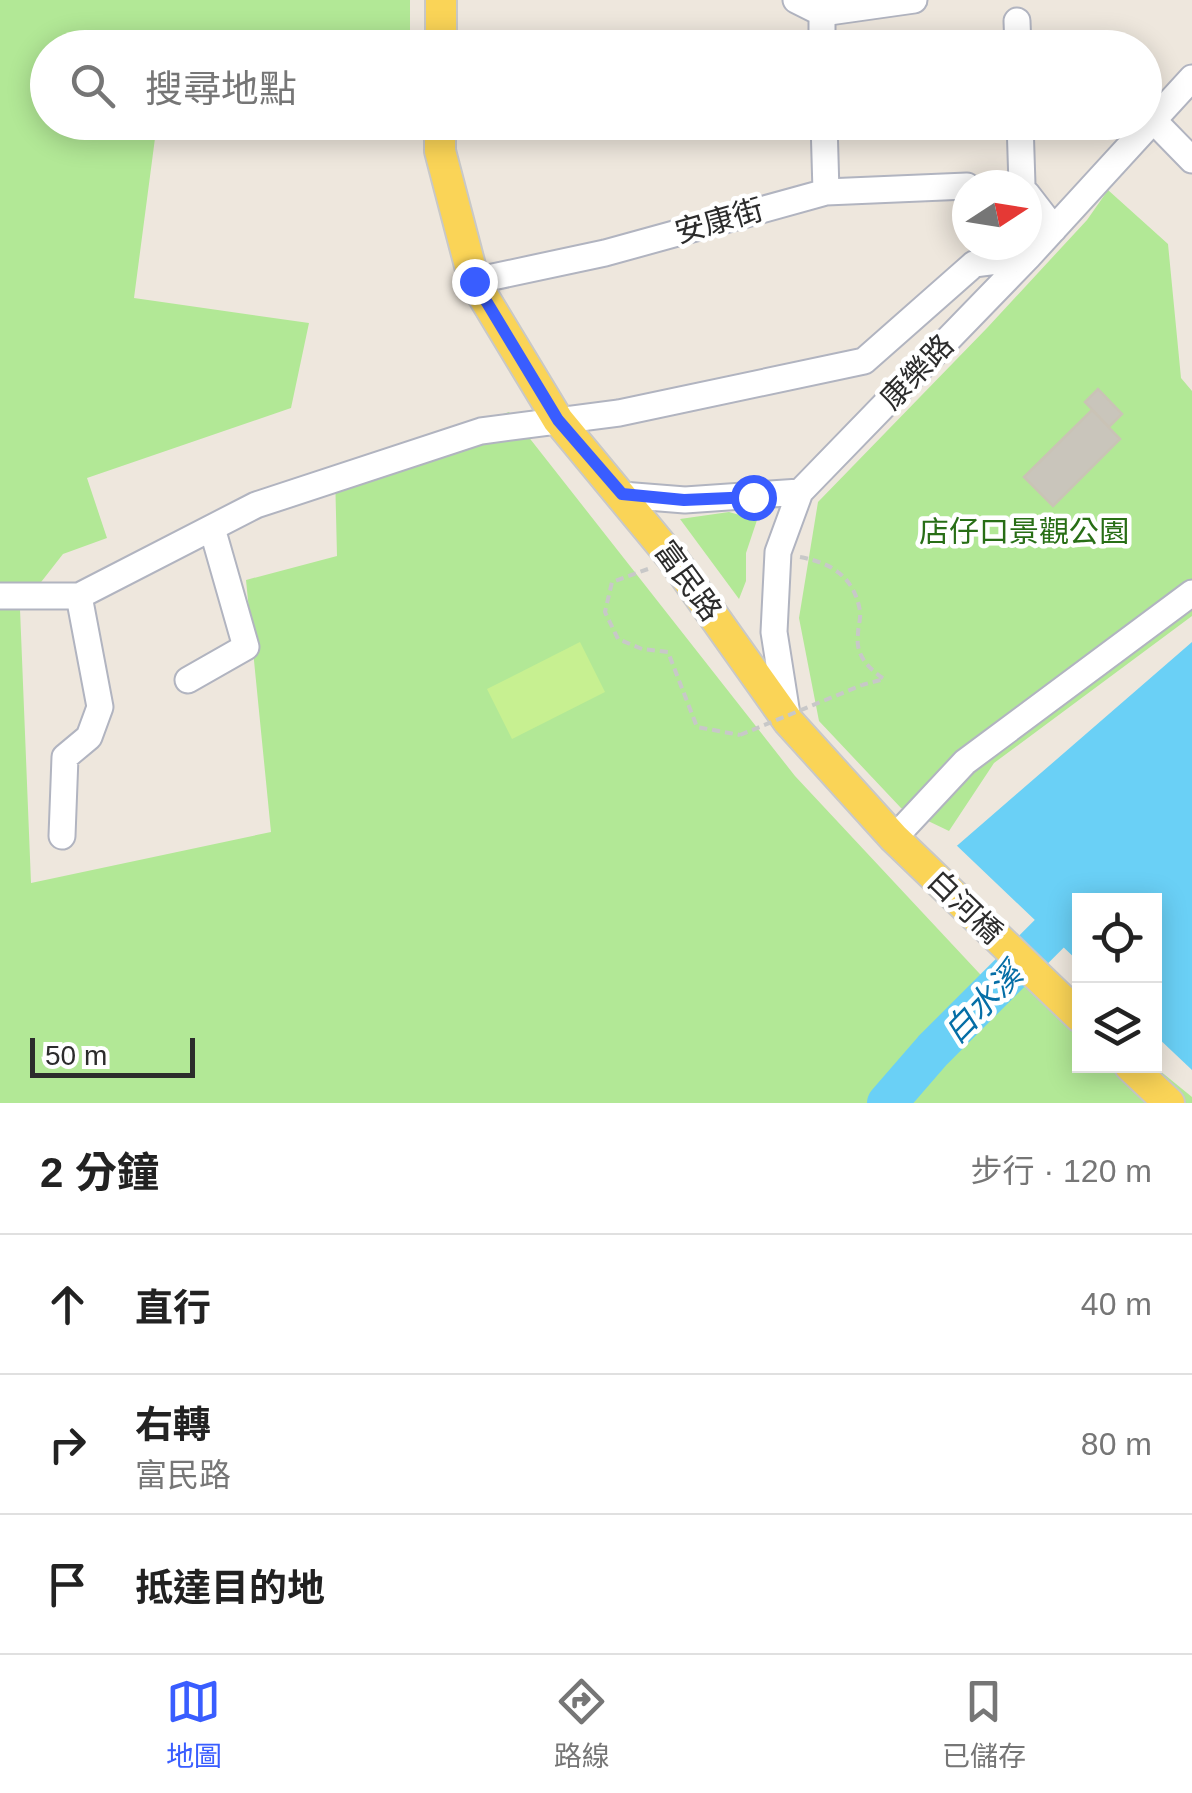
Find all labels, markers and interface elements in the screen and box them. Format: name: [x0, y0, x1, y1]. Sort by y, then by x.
search box: [30, 30, 1162, 140]
icon: search: [65, 58, 120, 113]
text: 搜尋地點: [145, 68, 297, 110]
north arrow: [952, 170, 1042, 260]
street label: 安康街: [671, 192, 767, 249]
route end: [452, 259, 498, 305]
street label: 康樂路: [874, 328, 960, 415]
route start: [731, 475, 777, 521]
park label: 店仔口景觀公園: [919, 515, 1129, 548]
street label: 富民路: [649, 535, 728, 627]
street label: 白河橋: [922, 864, 1009, 950]
map controls: [1072, 893, 1162, 1073]
button: locate: [1072, 893, 1162, 983]
water label: 白水溪: [937, 953, 1032, 1050]
button: layers: [1072, 983, 1162, 1073]
scale bar: [30, 1033, 195, 1078]
text: 50 m: [45, 1040, 107, 1071]
text: 2 分鐘: [40, 1149, 159, 1196]
text: 步行 · 120 m: [971, 1153, 1152, 1189]
icon: ahead: [40, 1277, 95, 1332]
text: 40 m: [1081, 1286, 1152, 1322]
text: 直行: [135, 1287, 211, 1329]
text: 右轉: [135, 1404, 211, 1446]
icon: right: [40, 1417, 95, 1472]
text: 80 m: [1081, 1426, 1152, 1462]
text: 富民路: [135, 1457, 231, 1493]
icon: arrive: [40, 1557, 95, 1612]
text: 抵達目的地: [135, 1567, 325, 1609]
tab: 地圖: [166, 1674, 222, 1774]
tab: 路線: [554, 1674, 610, 1774]
tab: 已儲存: [942, 1674, 1026, 1774]

